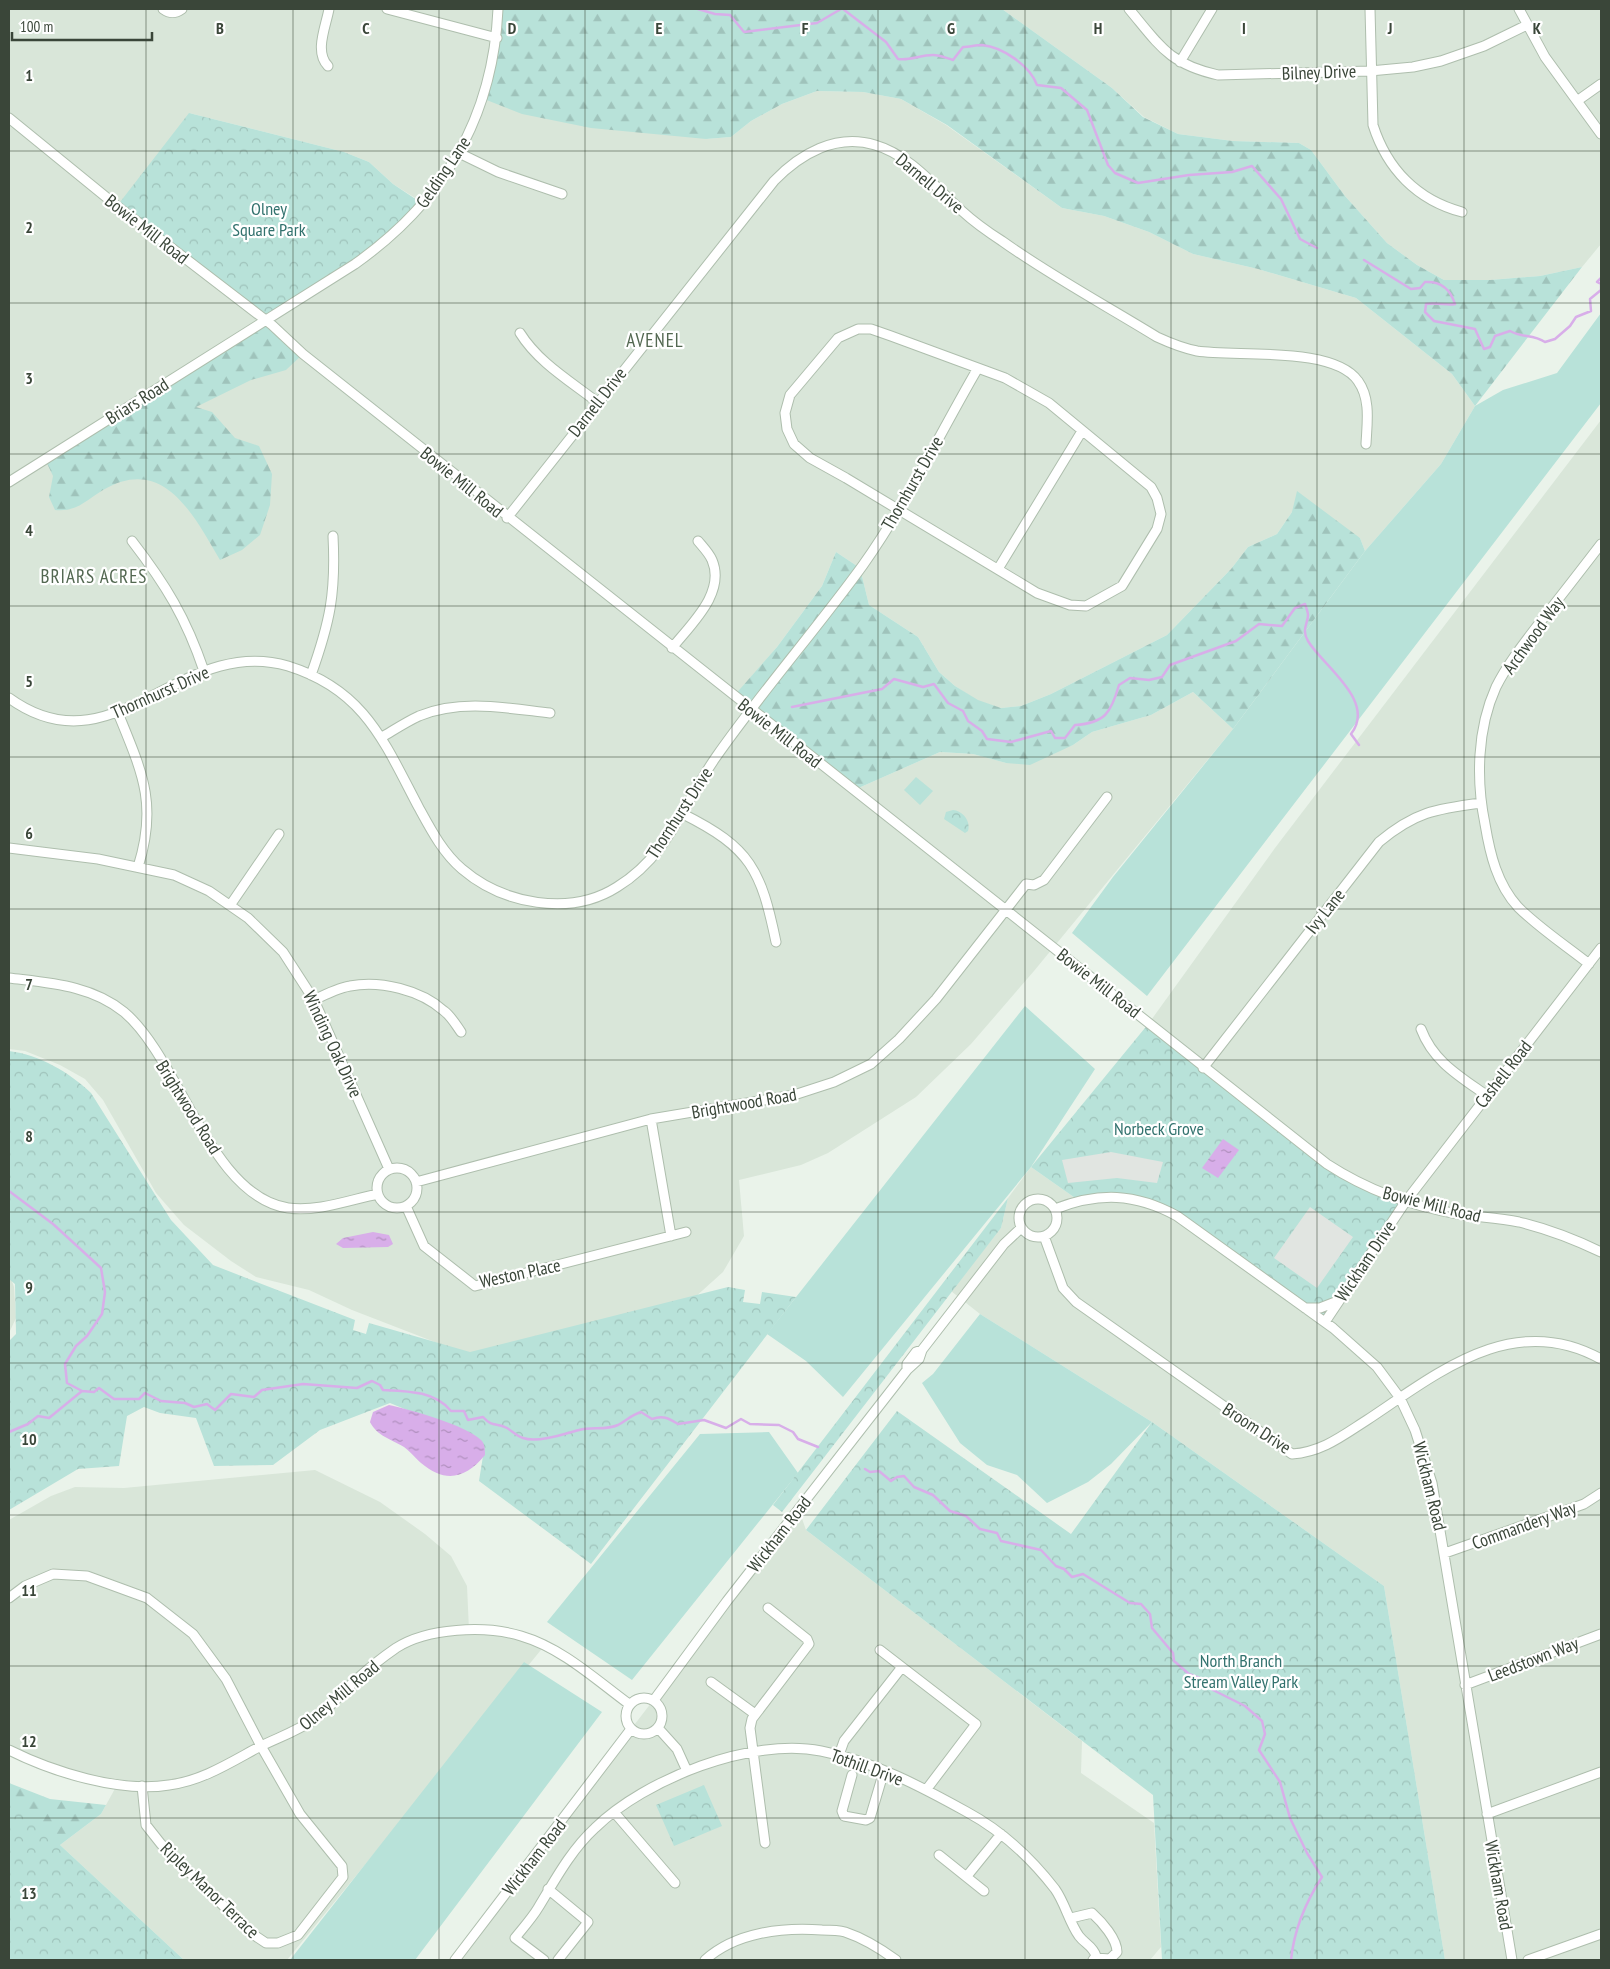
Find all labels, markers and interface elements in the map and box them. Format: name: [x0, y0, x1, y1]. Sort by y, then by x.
scale bar: [12, 10, 152, 42]
text: 100 m: [20, 17, 53, 36]
text: B: [216, 18, 224, 38]
text: C: [362, 18, 370, 38]
text: D: [508, 18, 517, 38]
text: E: [656, 18, 663, 38]
text: F: [802, 18, 809, 38]
text: G: [947, 18, 955, 38]
text: H: [1094, 18, 1102, 38]
text: I: [1242, 18, 1246, 38]
text: J: [1387, 18, 1392, 38]
text: K: [1533, 18, 1542, 38]
street label: Bilney Drive: [1281, 59, 1357, 85]
text: 1: [25, 65, 33, 85]
street label: Gelding Lane: [411, 132, 475, 212]
street label: Darnell Drive: [891, 148, 969, 218]
street label: Bowie Mill Road: [100, 189, 194, 269]
park label: Olney Square Park: [232, 197, 306, 241]
text: 2: [25, 217, 33, 237]
district label: AVENEL: [626, 328, 684, 352]
street label: Darnell Drive: [563, 363, 631, 441]
text: 3: [25, 368, 33, 388]
street label: Briars Road: [101, 373, 173, 429]
street label: Thornhurst Drive: [876, 432, 948, 534]
street label: Bowie Mill Road: [416, 442, 508, 522]
text: 4: [25, 520, 33, 540]
district label: BRIARS ACRES: [41, 564, 147, 588]
street label: Archwood Way: [1497, 591, 1569, 678]
street label: Thornhurst Drive: [107, 660, 213, 724]
text: 5: [25, 671, 33, 691]
street label: Bowie Mill Road: [733, 693, 827, 773]
street label: Thornhurst Drive: [641, 763, 717, 863]
text: 6: [25, 823, 33, 843]
street label: Ivy Lane: [1300, 884, 1350, 938]
street label: Bowie Mill Road: [1052, 943, 1146, 1023]
text: 7: [25, 974, 33, 994]
street label: Winding Oak Drive: [298, 987, 368, 1101]
street label: Cashell Road: [1469, 1036, 1537, 1112]
street label: Brightwood Road: [151, 1056, 227, 1158]
street label: Brightwood Road: [690, 1082, 798, 1124]
park label: Norbeck Grove: [1114, 1117, 1204, 1140]
text: 8: [25, 1126, 33, 1146]
street label: Bowie Mill Road: [1381, 1181, 1483, 1227]
street label: Wickham Drive: [1330, 1216, 1400, 1306]
street label: Weston Place: [477, 1253, 563, 1293]
text: 9: [25, 1277, 33, 1297]
street label: Broom Drive: [1218, 1397, 1296, 1459]
text: 10: [21, 1429, 37, 1449]
street label: Wickham Road: [1408, 1439, 1452, 1533]
street label: Wickham Road: [742, 1491, 816, 1577]
street label: Commandery Way: [1469, 1495, 1580, 1555]
text: 11: [21, 1580, 37, 1600]
street label: Leedstown Way: [1484, 1631, 1582, 1687]
park label: North Branch Stream Valley Park: [1184, 1649, 1298, 1693]
street label: Olney Mill Road: [294, 1655, 384, 1735]
text: 12: [21, 1731, 37, 1751]
street label: Tothill Drive: [828, 1743, 906, 1791]
street label: Wickham Road: [497, 1814, 571, 1900]
street label: Ripley Manor Terrace: [156, 1837, 264, 1943]
street label: Wickham Road: [1480, 1838, 1518, 1932]
text: 13: [21, 1883, 37, 1903]

